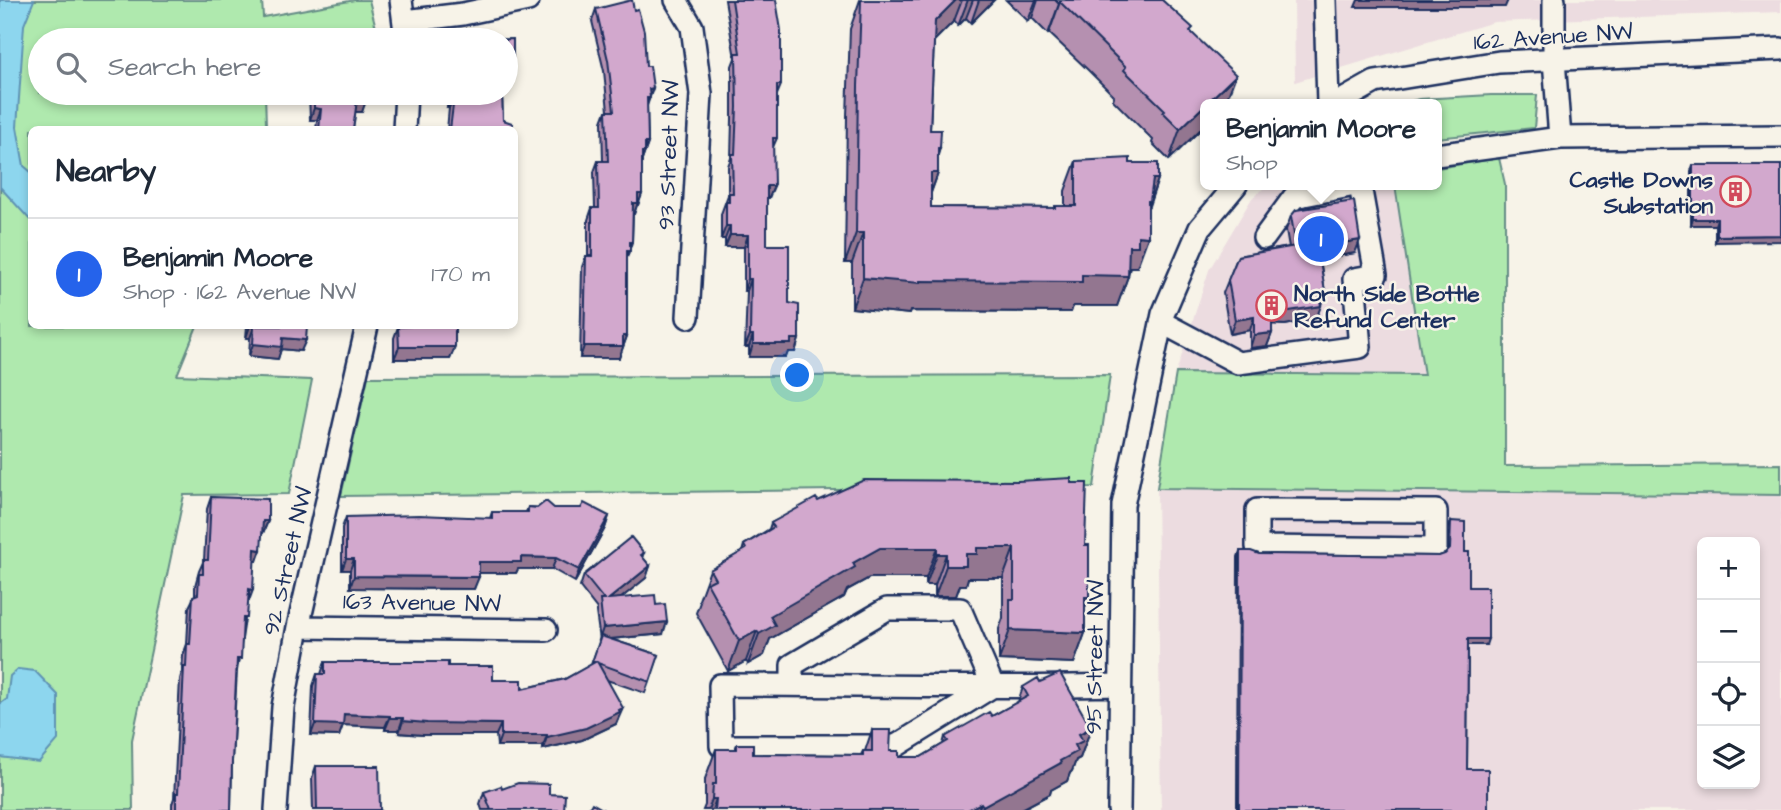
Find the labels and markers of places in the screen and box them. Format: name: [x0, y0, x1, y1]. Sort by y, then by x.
place label: Castle Downs Substation: [1569, 164, 1713, 222]
building icon: Castle Downs Substation: [1719, 175, 1753, 209]
pin: 1: [1298, 213, 1344, 265]
place label: North Side Bottle Refund Center: [1294, 278, 1480, 336]
building icon: North Side Bottle Refund Center: [1254, 289, 1288, 323]

